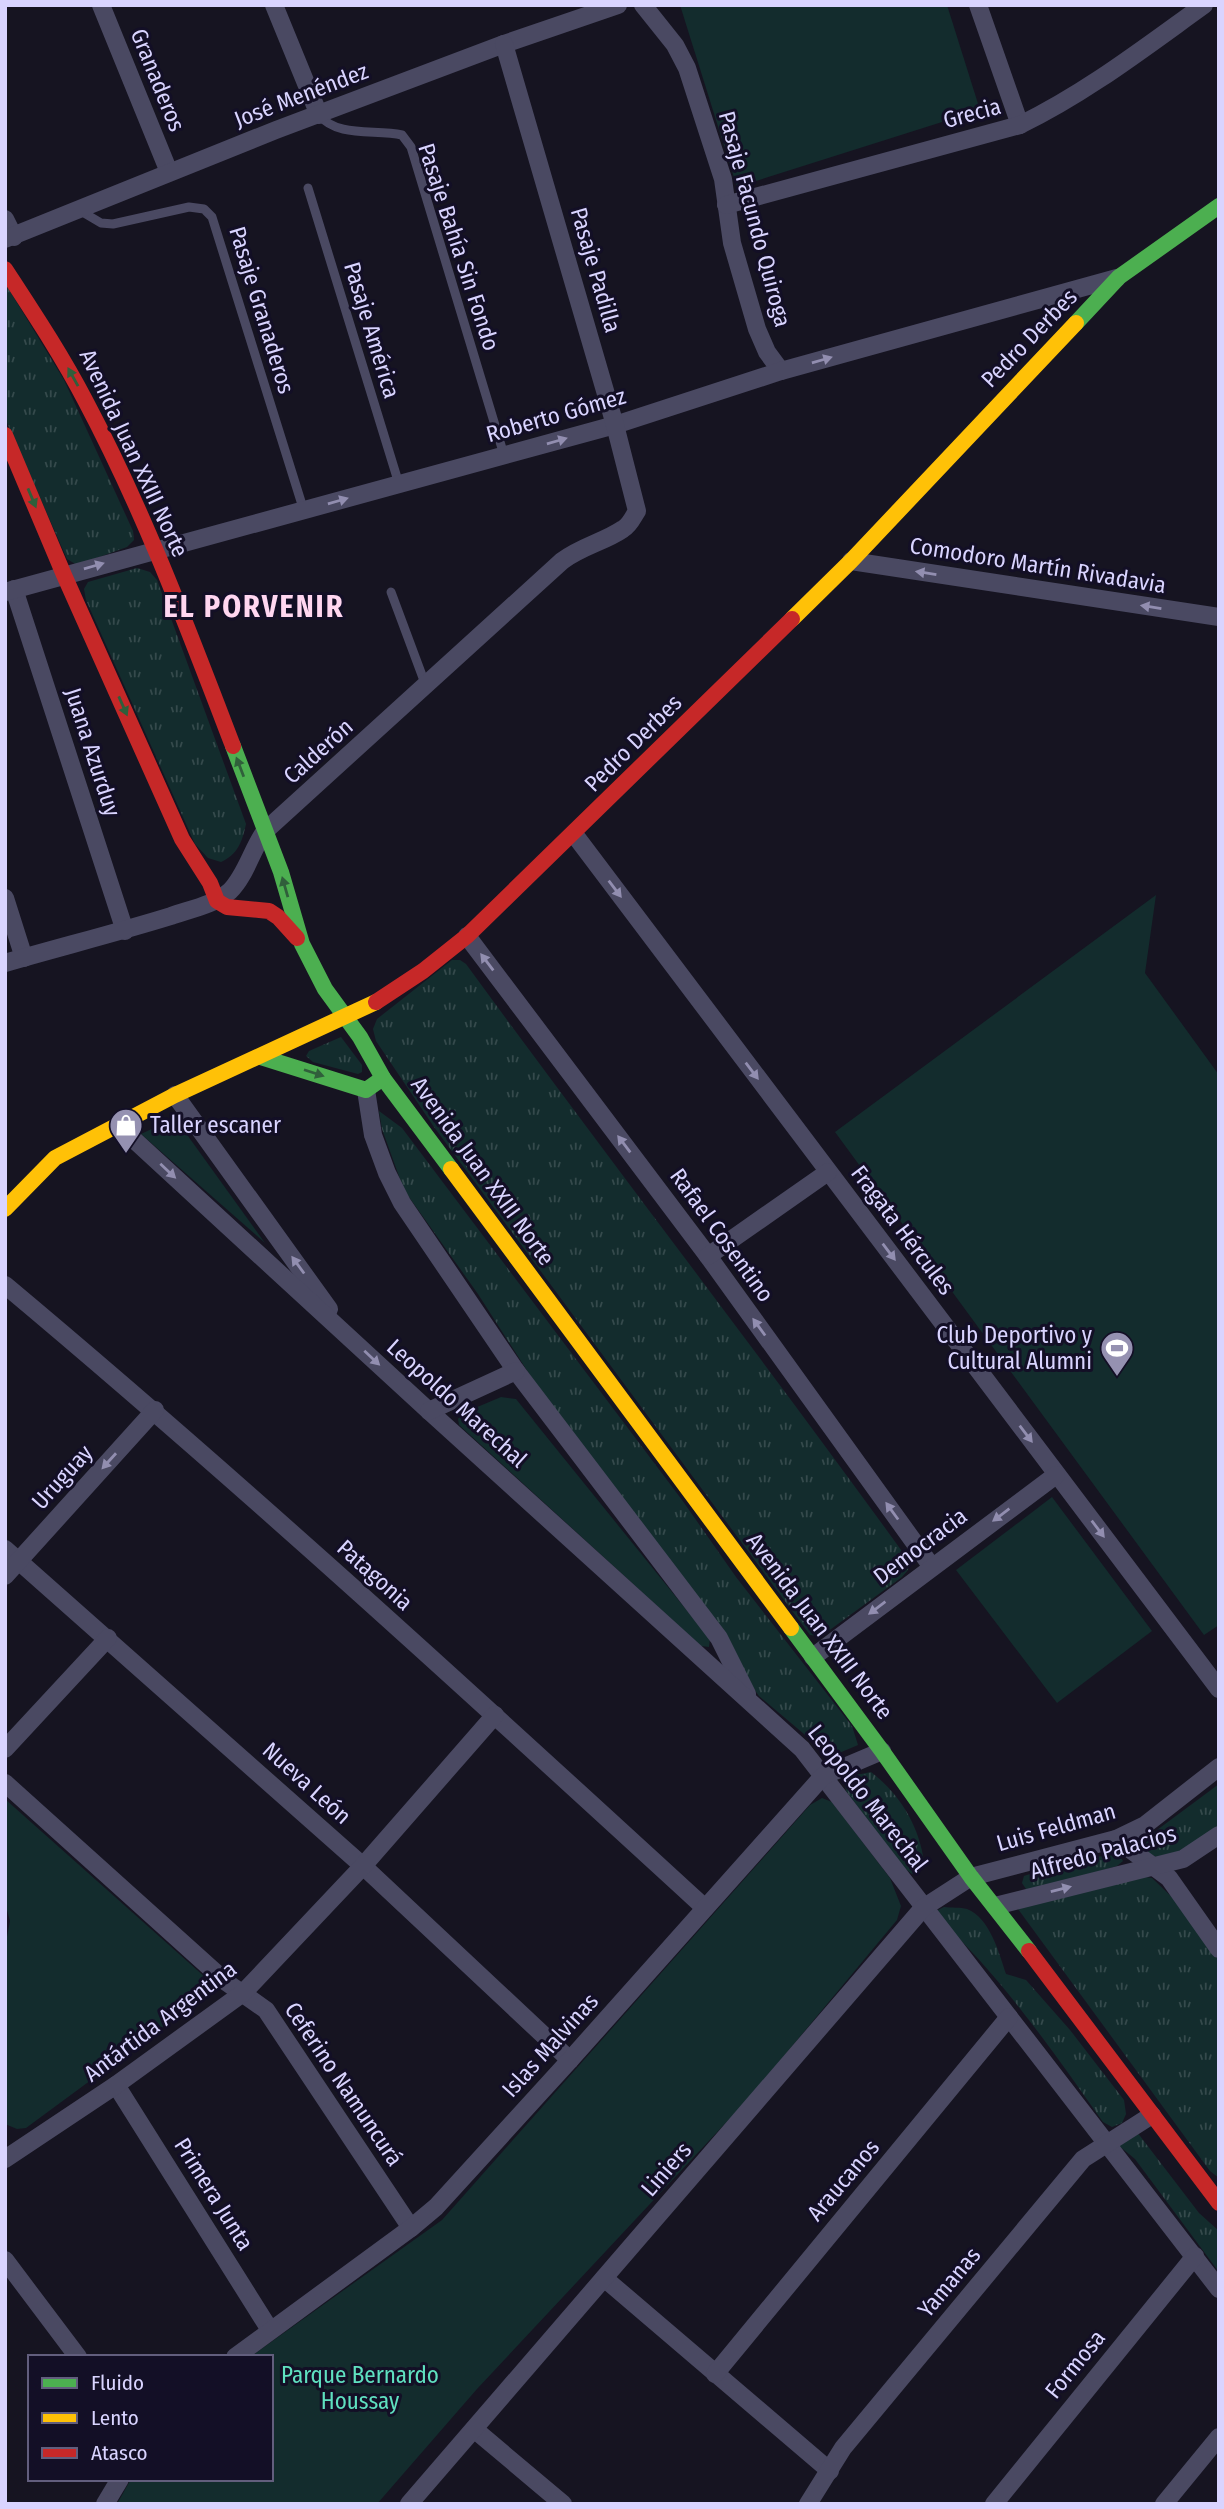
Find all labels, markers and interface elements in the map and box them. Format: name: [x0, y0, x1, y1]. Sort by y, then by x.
street label: Granaderos: [125, 25, 191, 136]
street label: José Menéndez: [230, 57, 372, 133]
street label: Grecia: [940, 92, 1004, 134]
street label: Pasaje Facundo Quiroga: [713, 108, 797, 330]
street label: Pasaje Bahía Sin Fondo: [412, 140, 506, 354]
street label: Pasaje Padilla: [565, 204, 627, 336]
street label: Pasaje Granaderos: [223, 223, 301, 397]
street label: Pasaje América: [338, 258, 406, 402]
street label: Pedro Derbes: [975, 283, 1083, 393]
street label: Avenida Juan XXIII Norte: [74, 345, 194, 561]
one-way arrow: [811, 354, 833, 365]
one-way arrow: [67, 367, 79, 387]
street label: Roberto Gómez: [483, 382, 629, 448]
one-way arrow: [547, 435, 568, 445]
one-way arrow: [26, 488, 37, 509]
one-way arrow: [328, 496, 349, 506]
street label: Comodoro Martín Rivadavia: [908, 531, 1168, 599]
one-way arrow: [84, 561, 105, 571]
one-way arrow: [915, 567, 937, 578]
district label: EL PORVENIR: [163, 589, 345, 625]
one-way arrow: [1140, 601, 1162, 612]
street label: Juana Azurduy: [59, 684, 127, 820]
street label: Pedro Derbes: [579, 688, 688, 797]
one-way arrow: [118, 696, 129, 717]
street label: Calderón: [278, 713, 358, 789]
one-way arrow: [235, 757, 246, 778]
one-way arrow: [279, 876, 290, 898]
one-way arrow: [608, 879, 623, 897]
one-way arrow: [480, 953, 494, 971]
one-way arrow: [744, 1062, 758, 1080]
one-way arrow: [303, 1068, 324, 1079]
street label: Avenida Juan XXIII Norte: [405, 1071, 561, 1271]
shop icon: Taller escaner: [107, 1106, 145, 1155]
place label: Taller escaner: [150, 1111, 281, 1139]
one-way arrow: [617, 1135, 631, 1153]
street label: Fragata Hércules: [845, 1160, 961, 1300]
one-way arrow: [159, 1163, 177, 1179]
street label: Rafael Cosentino: [664, 1163, 780, 1307]
one-way arrow: [881, 1243, 895, 1261]
one-way arrow: [291, 1256, 305, 1274]
one-way arrow: [752, 1318, 766, 1336]
place label: Club Deportivo y Cultural Alumni: [936, 1321, 1093, 1375]
sports icon: Club Deportivo y Cultural Alumni: [1098, 1329, 1136, 1378]
street label: Leopoldo Marechal: [381, 1333, 533, 1473]
one-way arrow: [363, 1350, 381, 1366]
one-way arrow: [1018, 1425, 1032, 1443]
street label: Uruguay: [26, 1438, 99, 1515]
one-way arrow: [101, 1452, 117, 1470]
street label: Democracia: [868, 1502, 972, 1590]
one-way arrow: [885, 1502, 899, 1521]
one-way arrow: [993, 1508, 1011, 1523]
one-way arrow: [1090, 1520, 1104, 1538]
street label: Avenida Juan XXIII Norte: [741, 1527, 899, 1725]
street label: Patagonia: [331, 1534, 419, 1616]
one-way arrow: [869, 1601, 887, 1616]
street label: Leopoldo Marechal: [802, 1719, 934, 1877]
street label: Nueva León: [257, 1736, 357, 1830]
street label: Luis Feldman: [993, 1797, 1119, 1857]
street label: Alfredo Palacios: [1027, 1819, 1179, 1885]
one-way arrow: [1051, 1883, 1073, 1894]
street label: Antártida Argentina: [78, 1955, 242, 2087]
street label: Islas Malvinas: [496, 1987, 604, 2103]
street label: Ceferino Namuncurá: [279, 1997, 409, 2171]
street label: Primera Junta: [168, 2133, 260, 2255]
street label: Araucanos: [801, 2133, 885, 2226]
street label: Liniers: [635, 2136, 697, 2202]
street label: Yamanas: [912, 2241, 986, 2323]
street label: Formosa: [1039, 2324, 1111, 2404]
legend: [28, 2355, 273, 2481]
park label: Parque Bernardo Houssay: [281, 2361, 439, 2415]
text: Fluido: [91, 2370, 144, 2396]
text: Lento: [91, 2405, 139, 2431]
text: Atasco: [91, 2440, 148, 2466]

